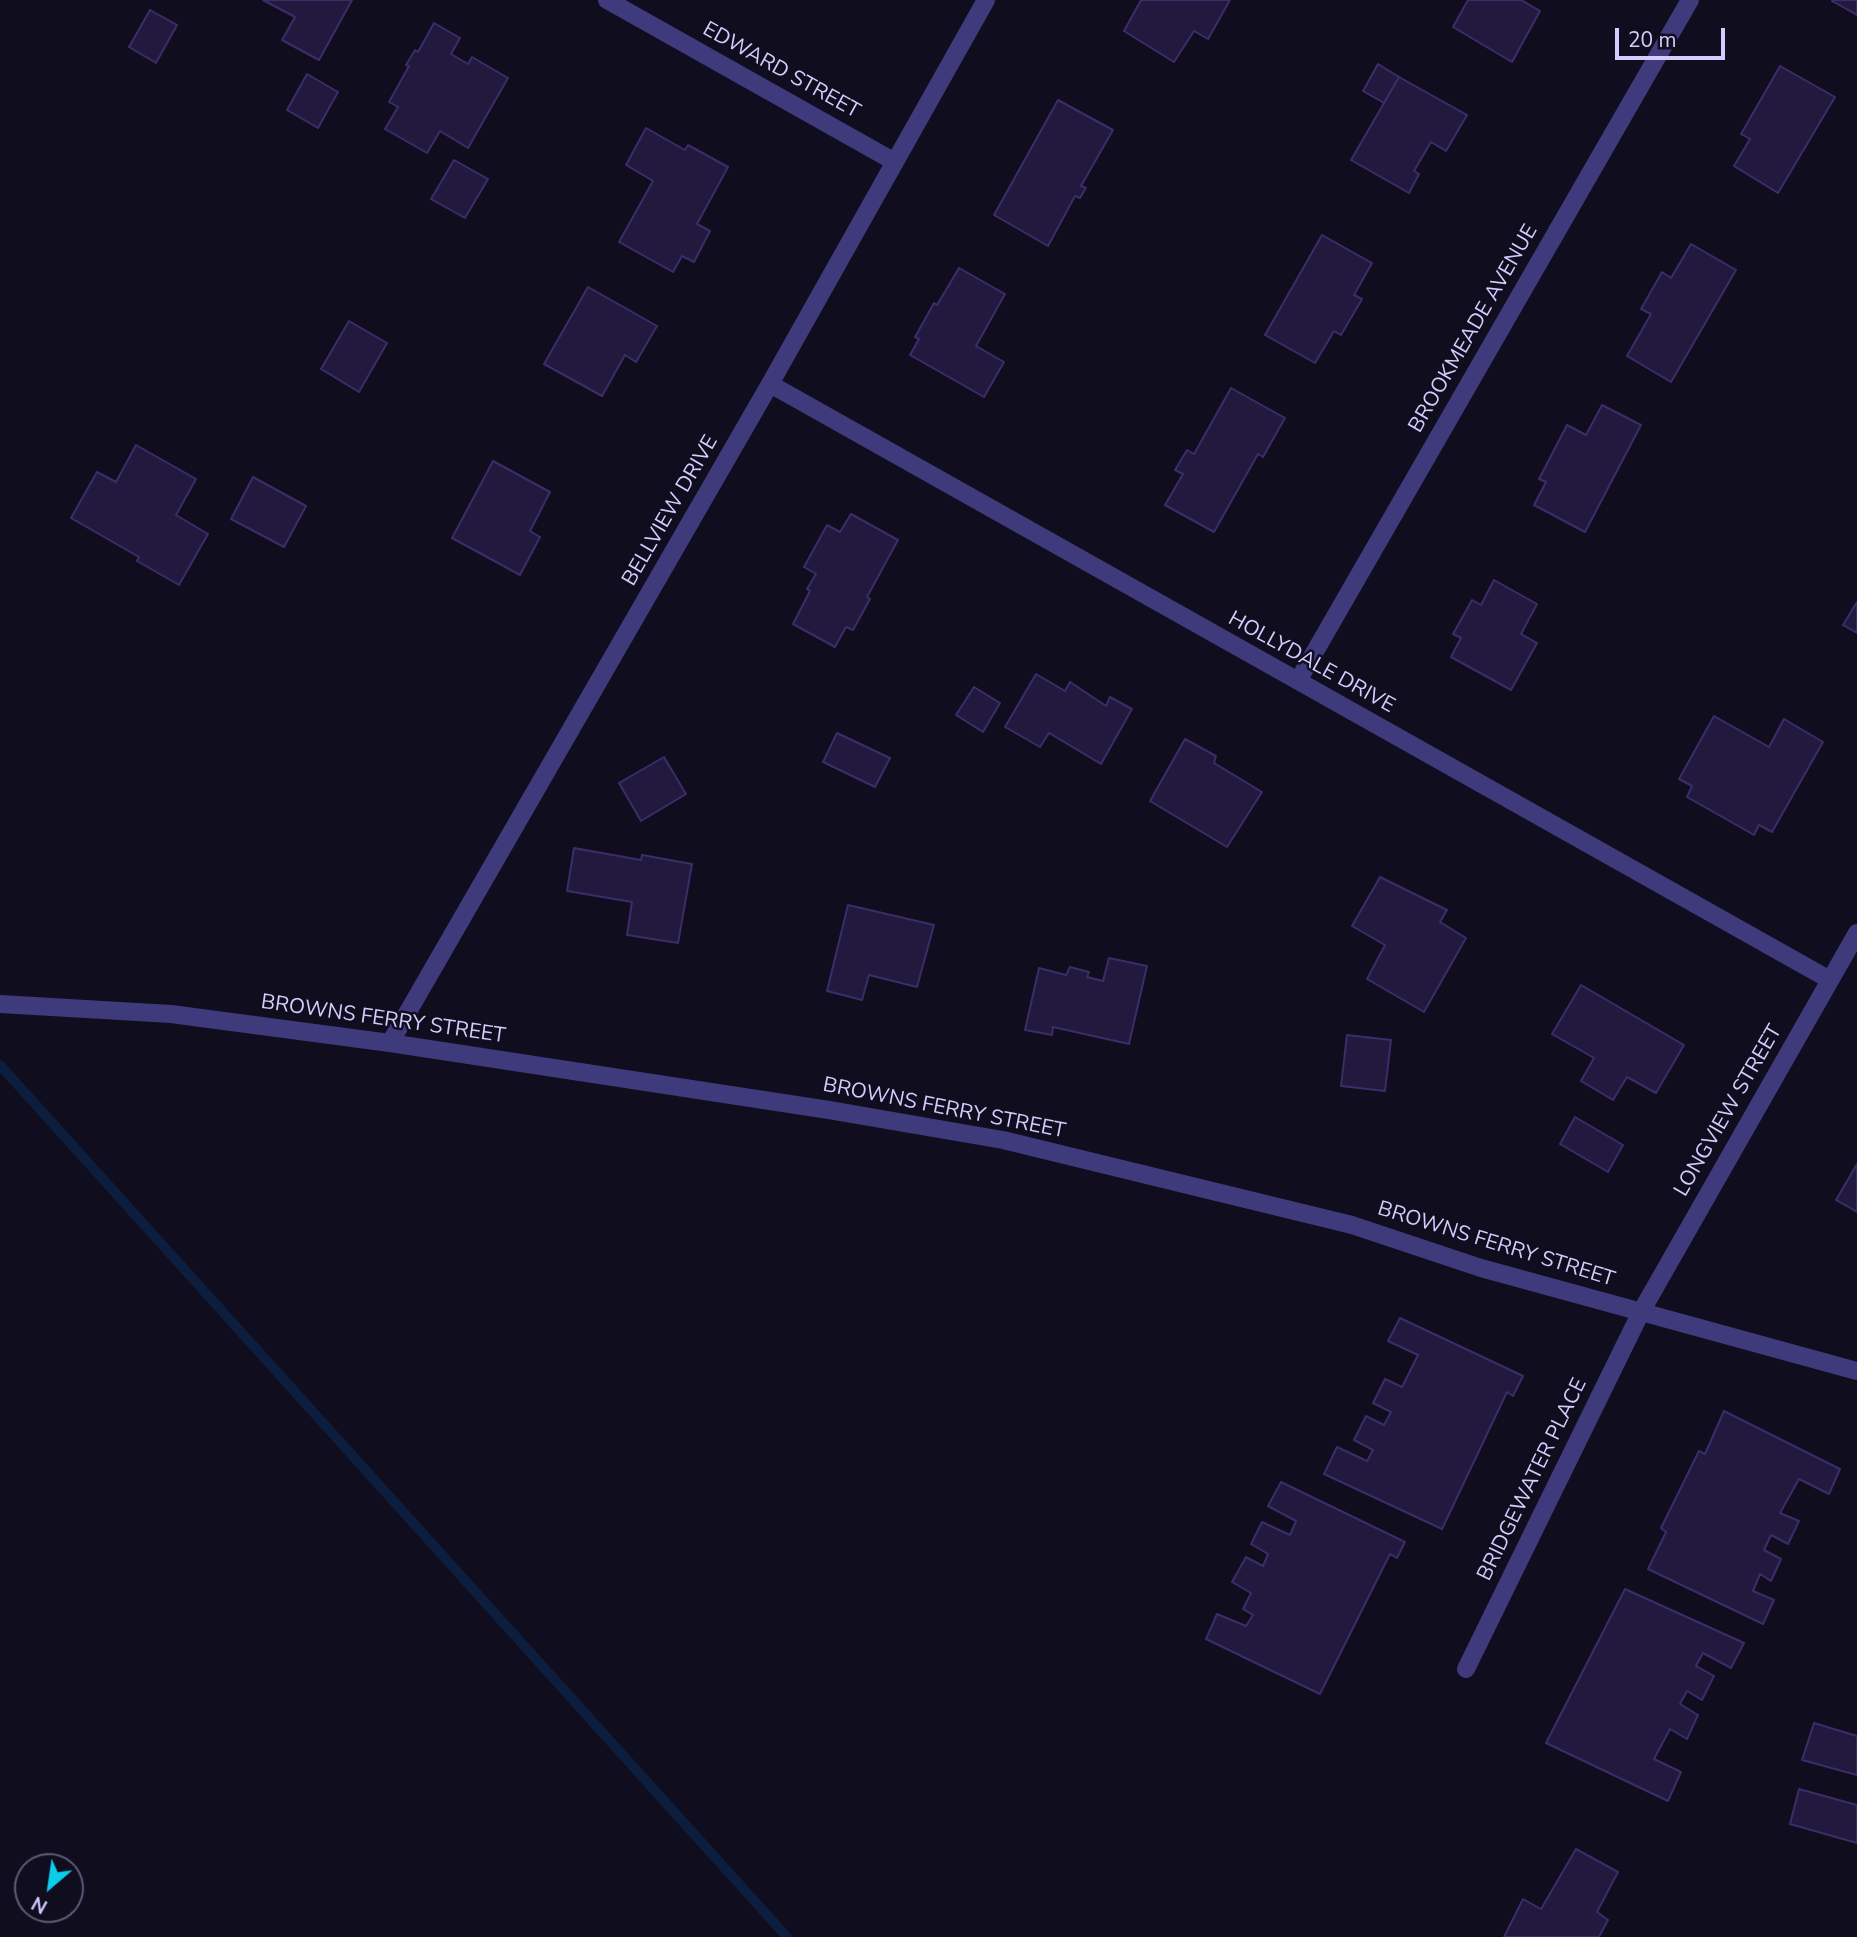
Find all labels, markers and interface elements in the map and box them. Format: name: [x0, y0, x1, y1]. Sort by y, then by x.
scale bar: [1619, 14, 1729, 58]
street label: EDWARD STREET: [698, 17, 864, 125]
text: 20 m: [1628, 26, 1677, 54]
street label: BROOKMEADE AVENUE: [1404, 221, 1544, 437]
street label: BELLVIEW DRIVE: [618, 431, 724, 591]
street label: HOLLYDALE DRIVE: [1223, 607, 1399, 719]
street label: BROWNS FERRY STREET: [259, 990, 507, 1050]
street label: LONGVIEW STREET: [1670, 1021, 1788, 1201]
street label: BROWNS FERRY STREET: [821, 1073, 1067, 1145]
street label: BROWNS FERRY STREET: [1374, 1197, 1618, 1293]
street label: BRIDGEWATER PLACE: [1473, 1375, 1593, 1585]
north arrow: [14, 1853, 84, 1923]
text: N: [27, 1890, 52, 1919]

